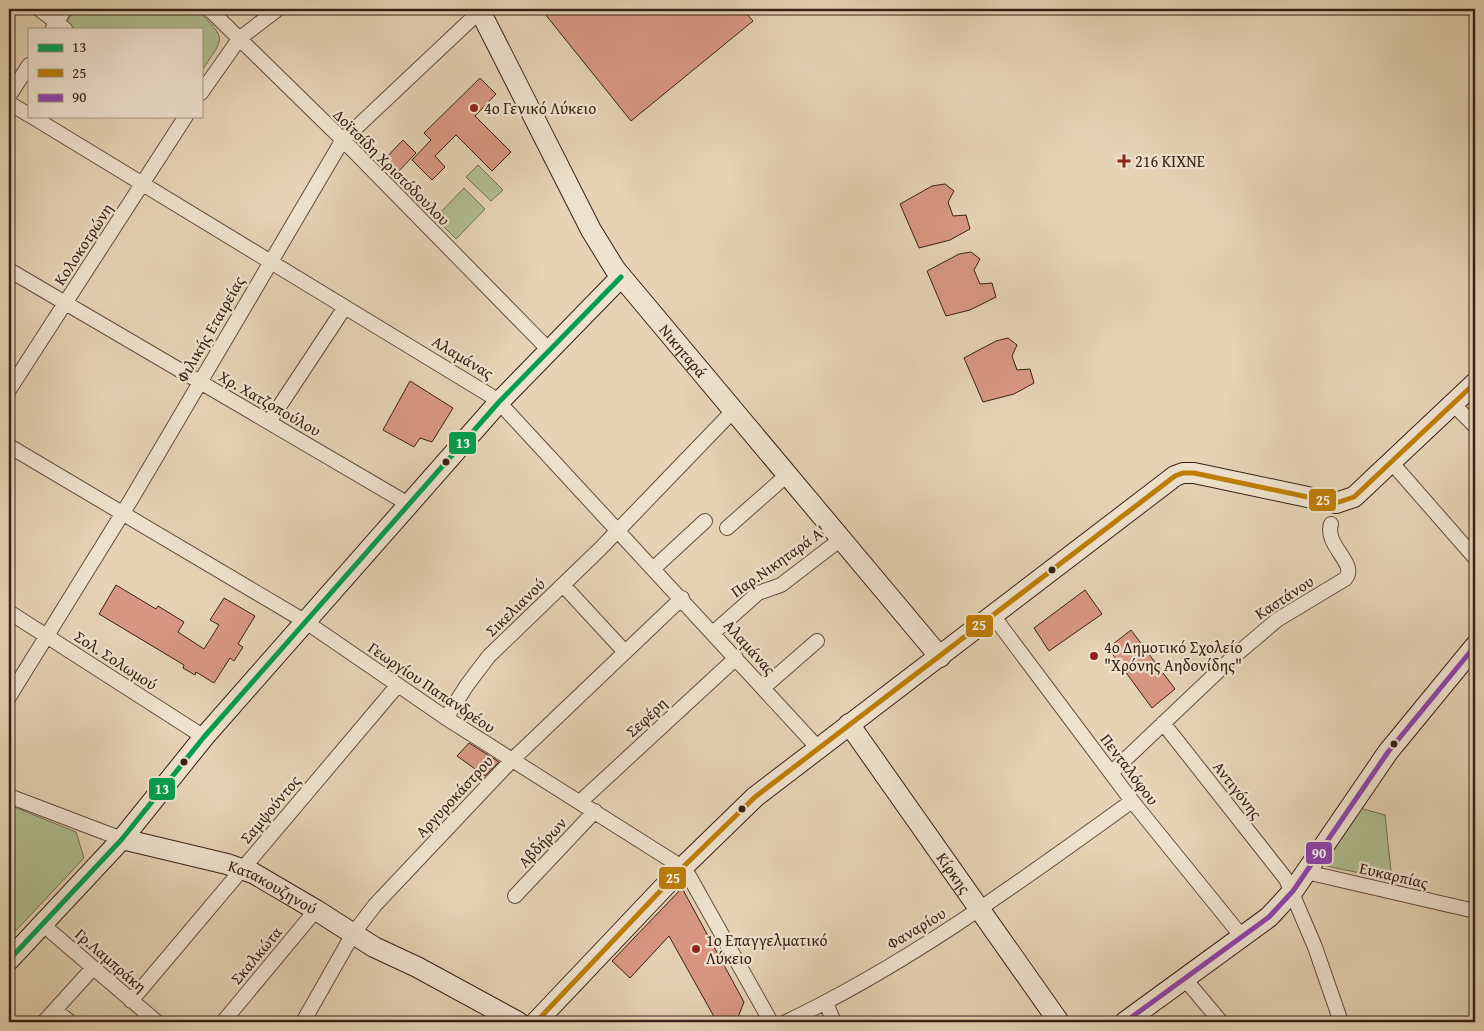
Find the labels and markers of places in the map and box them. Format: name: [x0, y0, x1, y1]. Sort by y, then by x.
place label: 4ο Γενικό Λύκειο: [484, 96, 596, 120]
marker: 4ο Γενικό Λύκειο: [468, 102, 480, 114]
place label: 216 ΚΙΧΝΕ: [1135, 149, 1205, 173]
marker: 216 ΚΙΧΝΕ: [1117, 154, 1131, 168]
unlabelled marker: [441, 457, 451, 467]
unlabelled marker: [1047, 565, 1057, 575]
place label: 4ο Δημοτικό Σχολείο "Χρόνης Αηδονίδης": [1104, 635, 1243, 677]
marker: 4ο Δημοτικό Σχολείο "Χρόνης Αηδονίδης": [1088, 650, 1100, 662]
unlabelled marker: [1389, 739, 1399, 749]
unlabelled marker: [179, 757, 189, 767]
unlabelled marker: [737, 804, 747, 814]
place label: 1ο Επαγγελματικό Λύκειο: [706, 928, 828, 970]
marker: 1ο Επαγγελματικό Λύκειο: [690, 943, 702, 955]

